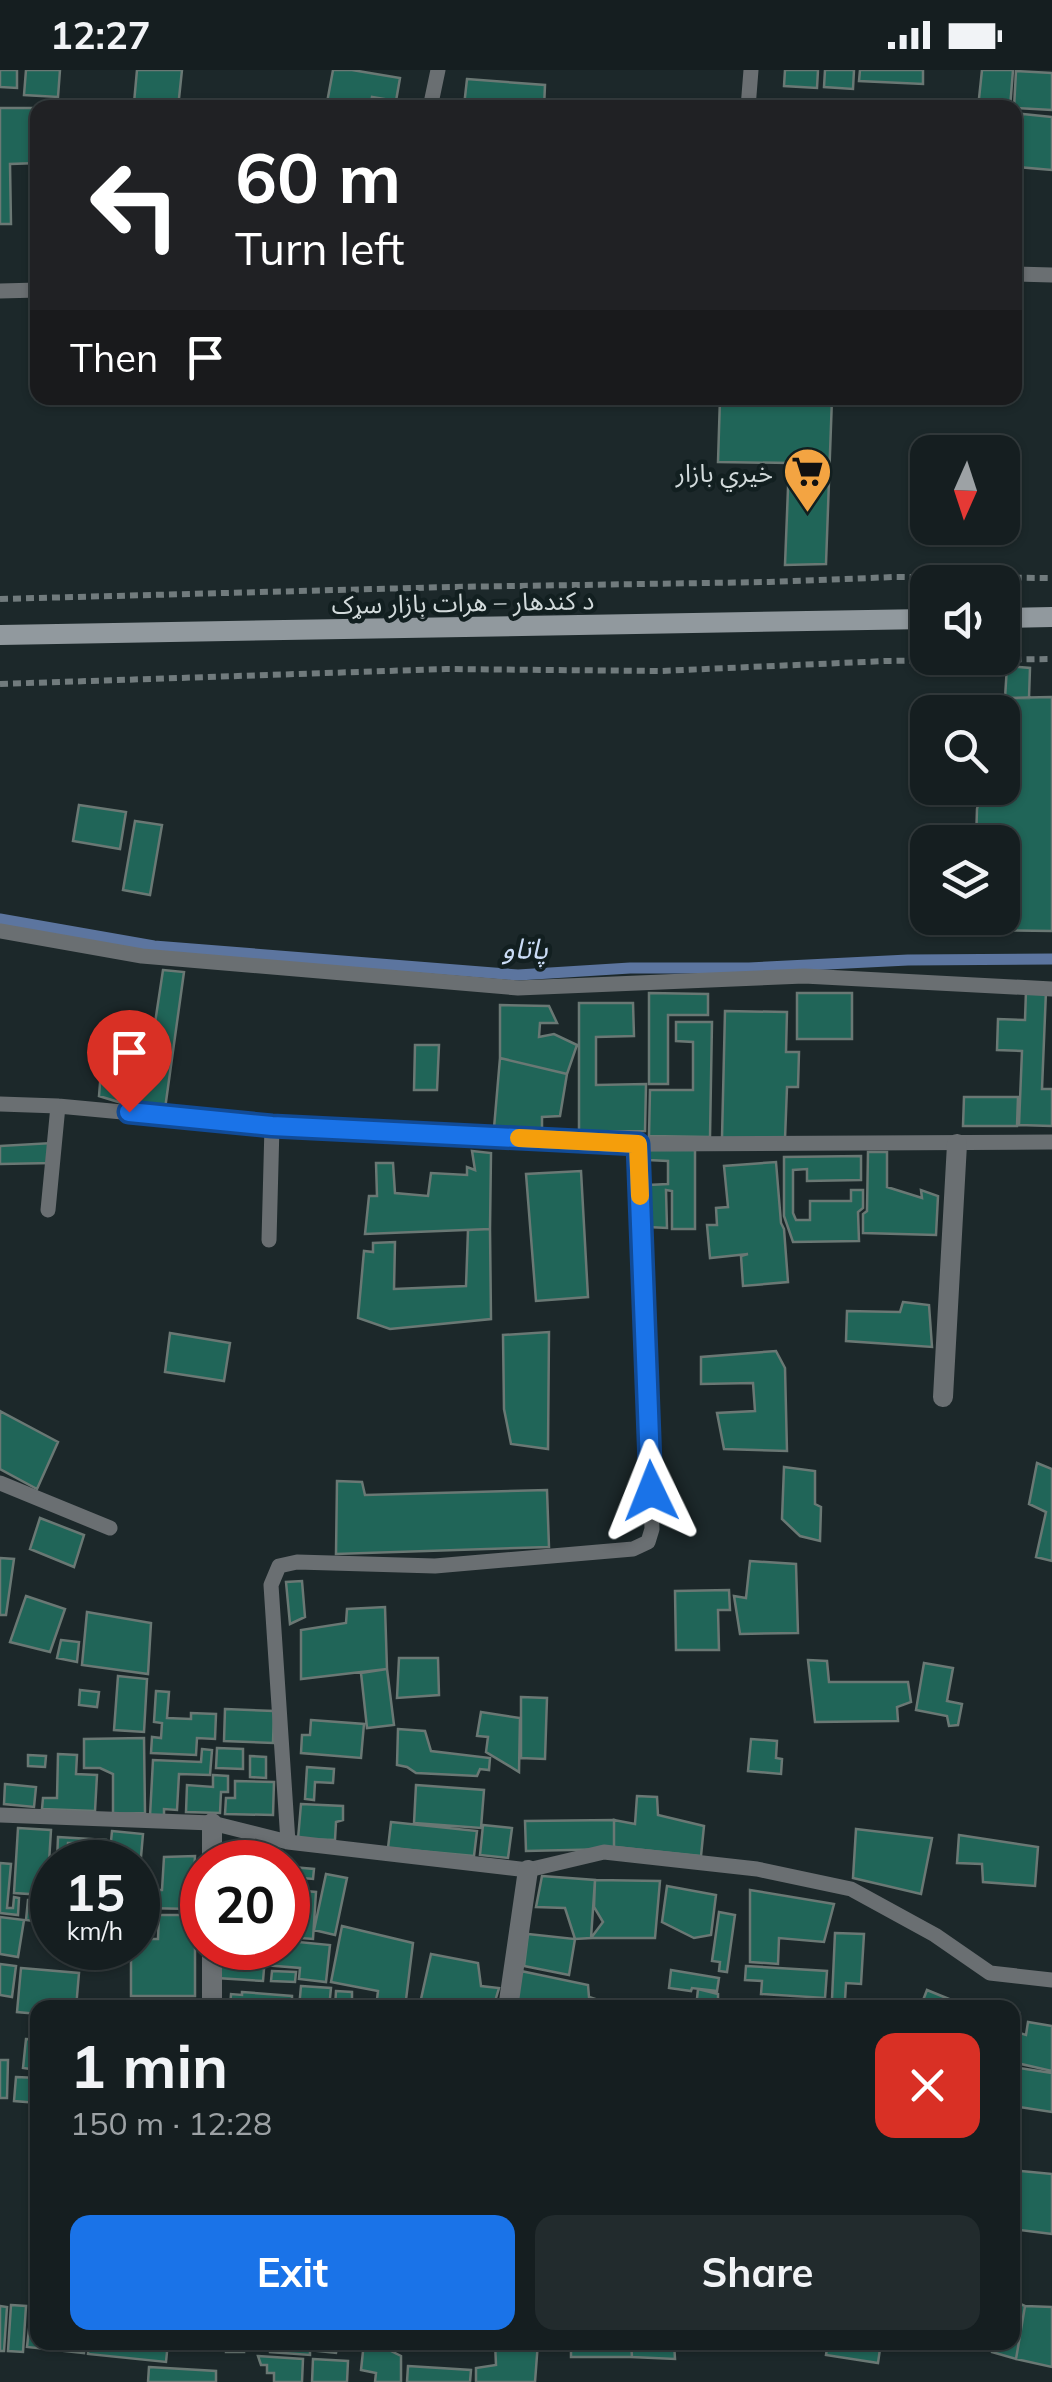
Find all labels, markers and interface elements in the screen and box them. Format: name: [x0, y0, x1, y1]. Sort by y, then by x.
text: 12:27: [50, 11, 151, 59]
text: 60 m: [235, 133, 401, 221]
icon: left: [70, 140, 200, 270]
text: Turn left: [235, 220, 404, 276]
icon: arrive: [178, 330, 233, 385]
text: Then: [70, 334, 158, 382]
north arrow: [910, 435, 1020, 545]
map controls: [910, 435, 1020, 935]
supermarket icon: خیري بازار: [782, 446, 834, 514]
place label: خیري بازار: [675, 457, 773, 492]
button: sound: [910, 565, 1020, 675]
street label: د کندهار – هرات بازار سړک: [331, 584, 595, 620]
button: search: [910, 695, 1020, 805]
button: layers: [910, 825, 1020, 935]
water label: پاتاو: [502, 930, 549, 968]
pin: [87, 1010, 172, 1113]
icon: arrive: [102, 1025, 157, 1080]
position arrow: [599, 1439, 703, 1543]
speed limit sign: 20: [180, 1840, 310, 1970]
text: 15: [65, 1861, 125, 1924]
text: km/h: [67, 1915, 123, 1946]
text: 1 min: [70, 2028, 228, 2103]
button: close: [875, 2033, 980, 2138]
text: 150 m · 12:28: [70, 2103, 272, 2143]
button: Exit: [70, 2215, 515, 2330]
button: Share: [535, 2215, 980, 2330]

